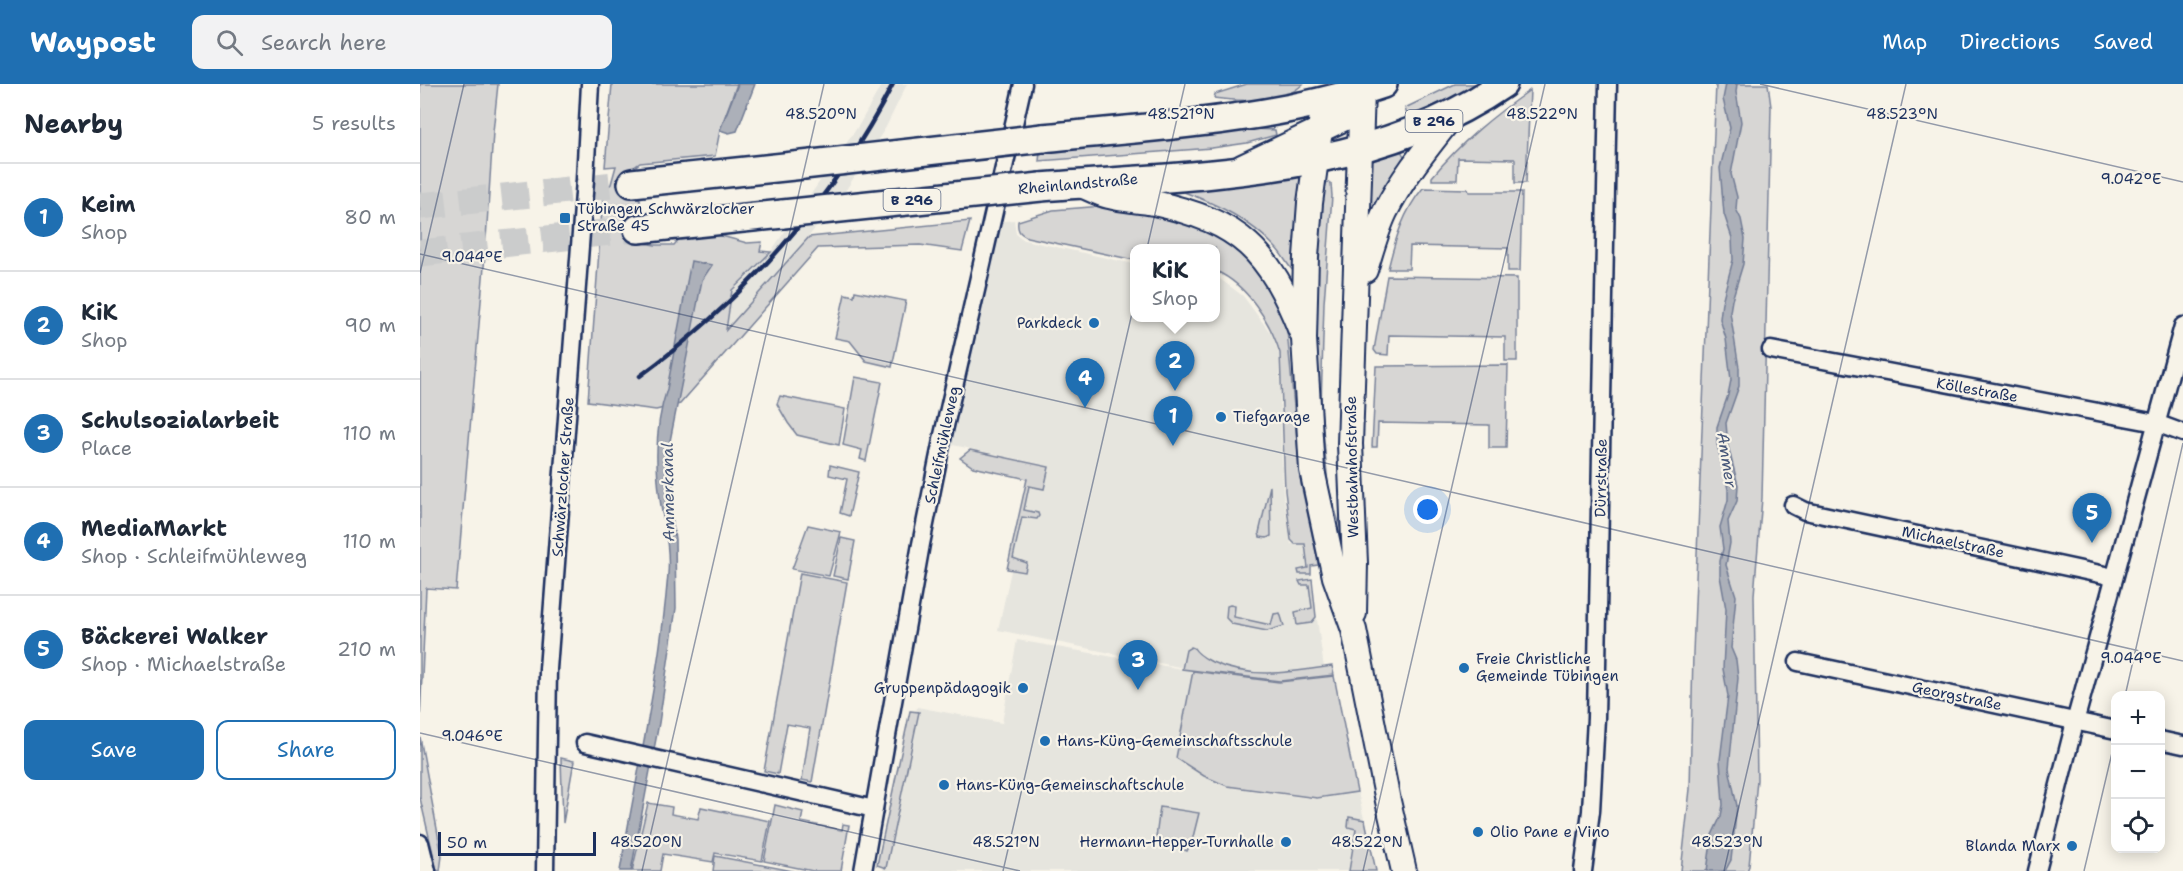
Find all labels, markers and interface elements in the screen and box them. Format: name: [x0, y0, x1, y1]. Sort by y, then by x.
search box: [192, 15, 612, 69]
text: Waypost: [30, 23, 156, 61]
icon: search: [213, 26, 246, 59]
text: Search here: [261, 28, 387, 57]
text: Map: [1882, 28, 1927, 56]
text: Directions: [1960, 28, 2060, 56]
text: Saved: [2093, 28, 2153, 56]
text: 48.520°N: [785, 104, 857, 124]
text: 48.521°N: [1147, 104, 1215, 124]
text: 48.522°N: [1506, 104, 1578, 124]
text: 48.523°N: [1866, 104, 1938, 124]
text: Nearby: [24, 106, 123, 141]
text: 5 results: [312, 110, 396, 136]
road number: B 296: [1406, 110, 1462, 132]
street label: Rheinlandstraße: [1017, 169, 1139, 199]
text: 9.042°E: [2101, 169, 2161, 189]
road number: B 296: [884, 189, 940, 211]
text: Keim: [81, 190, 136, 219]
place label: Tübingen Schwärzlocher Straße 45: [577, 199, 755, 236]
text: 1: [39, 204, 48, 230]
text: 80 m: [344, 204, 396, 230]
marker: Tübingen Schwärzlocher Straße 45: [558, 211, 572, 225]
text: Shop: [81, 219, 128, 245]
popup: [1130, 244, 1220, 322]
text: 9.044°E: [441, 247, 503, 267]
text: KiK: [1152, 256, 1188, 285]
text: Shop: [1152, 285, 1198, 311]
text: KiK: [81, 298, 117, 327]
text: 2: [37, 312, 51, 338]
text: 90 m: [344, 312, 396, 338]
place label: Parkdeck: [1017, 313, 1082, 333]
marker: Parkdeck: [1087, 316, 1101, 330]
text: Shop: [81, 327, 128, 353]
pin: 2: [1156, 342, 1194, 391]
pin: 4: [1066, 358, 1104, 408]
street label: Köllestraße: [1935, 373, 2019, 407]
street label: Schleifmühleweg: [920, 384, 964, 506]
street label: Schwärzlocher Straße: [547, 396, 579, 558]
pin: 1: [1154, 396, 1192, 446]
street label: Westbahnhofstraße: [1341, 396, 1363, 538]
text: Schulsozialarbeit: [81, 406, 279, 435]
place label: Tiefgarage: [1233, 407, 1310, 427]
marker: Tiefgarage: [1214, 410, 1228, 424]
text: 3: [37, 420, 51, 446]
text: 110 m: [342, 420, 396, 446]
water label: Ammer: [1712, 431, 1742, 490]
text: Place: [81, 435, 132, 461]
street label: Dürrstraße: [1590, 438, 1612, 518]
water label: Ammerkanal: [657, 442, 679, 542]
pin: 5: [2072, 494, 2112, 543]
your location: [1413, 495, 1442, 524]
text: MediaMarkt: [81, 514, 227, 543]
street label: Michaelstraße: [1900, 521, 2006, 563]
text: 4: [37, 528, 51, 554]
text: 110 m: [342, 528, 396, 554]
text: Shop · Schleifmühleweg: [81, 543, 307, 569]
text: Bäckerei Walker: [81, 622, 268, 651]
text: 5: [37, 636, 50, 662]
text: 210 m: [337, 636, 396, 662]
pin: 3: [1118, 640, 1158, 690]
text: 9.044°E: [2100, 648, 2162, 668]
place label: Freie Christliche Gemeinde Tübingen: [1476, 649, 1619, 686]
text: Shop · Michaelstraße: [81, 651, 286, 677]
marker: Freie Christliche Gemeinde Tübingen: [1457, 661, 1471, 675]
street label: Georgstraße: [1910, 677, 2004, 715]
place label: Gruppenpädagogik: [874, 678, 1011, 698]
marker: Gruppenpädagogik: [1016, 681, 1030, 695]
map controls: [2111, 691, 2165, 853]
button: +: [2111, 691, 2165, 745]
button: Save: [24, 720, 204, 780]
button: Share: [216, 720, 396, 780]
text: 9.046°E: [441, 726, 503, 746]
place label: Hans-Küng-Gemeinschaftsschule: [1057, 731, 1292, 751]
marker: Hans-Küng-Gemeinschaftsschule: [1038, 734, 1052, 748]
button: −: [2111, 745, 2165, 799]
place label: Hans-Küng-Gemeinschaftschule: [956, 775, 1184, 795]
marker: Hans-Küng-Gemeinschaftschule: [937, 778, 951, 792]
button: locate: [2111, 799, 2165, 853]
place label: Olio Pane e Vino: [1490, 822, 1610, 842]
marker: Olio Pane e Vino: [1471, 825, 1485, 839]
scale bar: [438, 829, 596, 856]
text: 50 m: [447, 832, 487, 853]
text: 48.520°N: [610, 832, 682, 852]
text: 48.521°N: [972, 832, 1040, 852]
place label: Hermann-Hepper-Turnhalle: [1079, 832, 1274, 852]
text: 48.522°N: [1331, 832, 1403, 852]
text: 48.523°N: [1691, 832, 1763, 852]
marker: Hermann-Hepper-Turnhalle: [1279, 835, 1293, 849]
place label: Blanda Marx: [1966, 836, 2060, 856]
marker: Blanda Marx: [2065, 839, 2079, 853]

